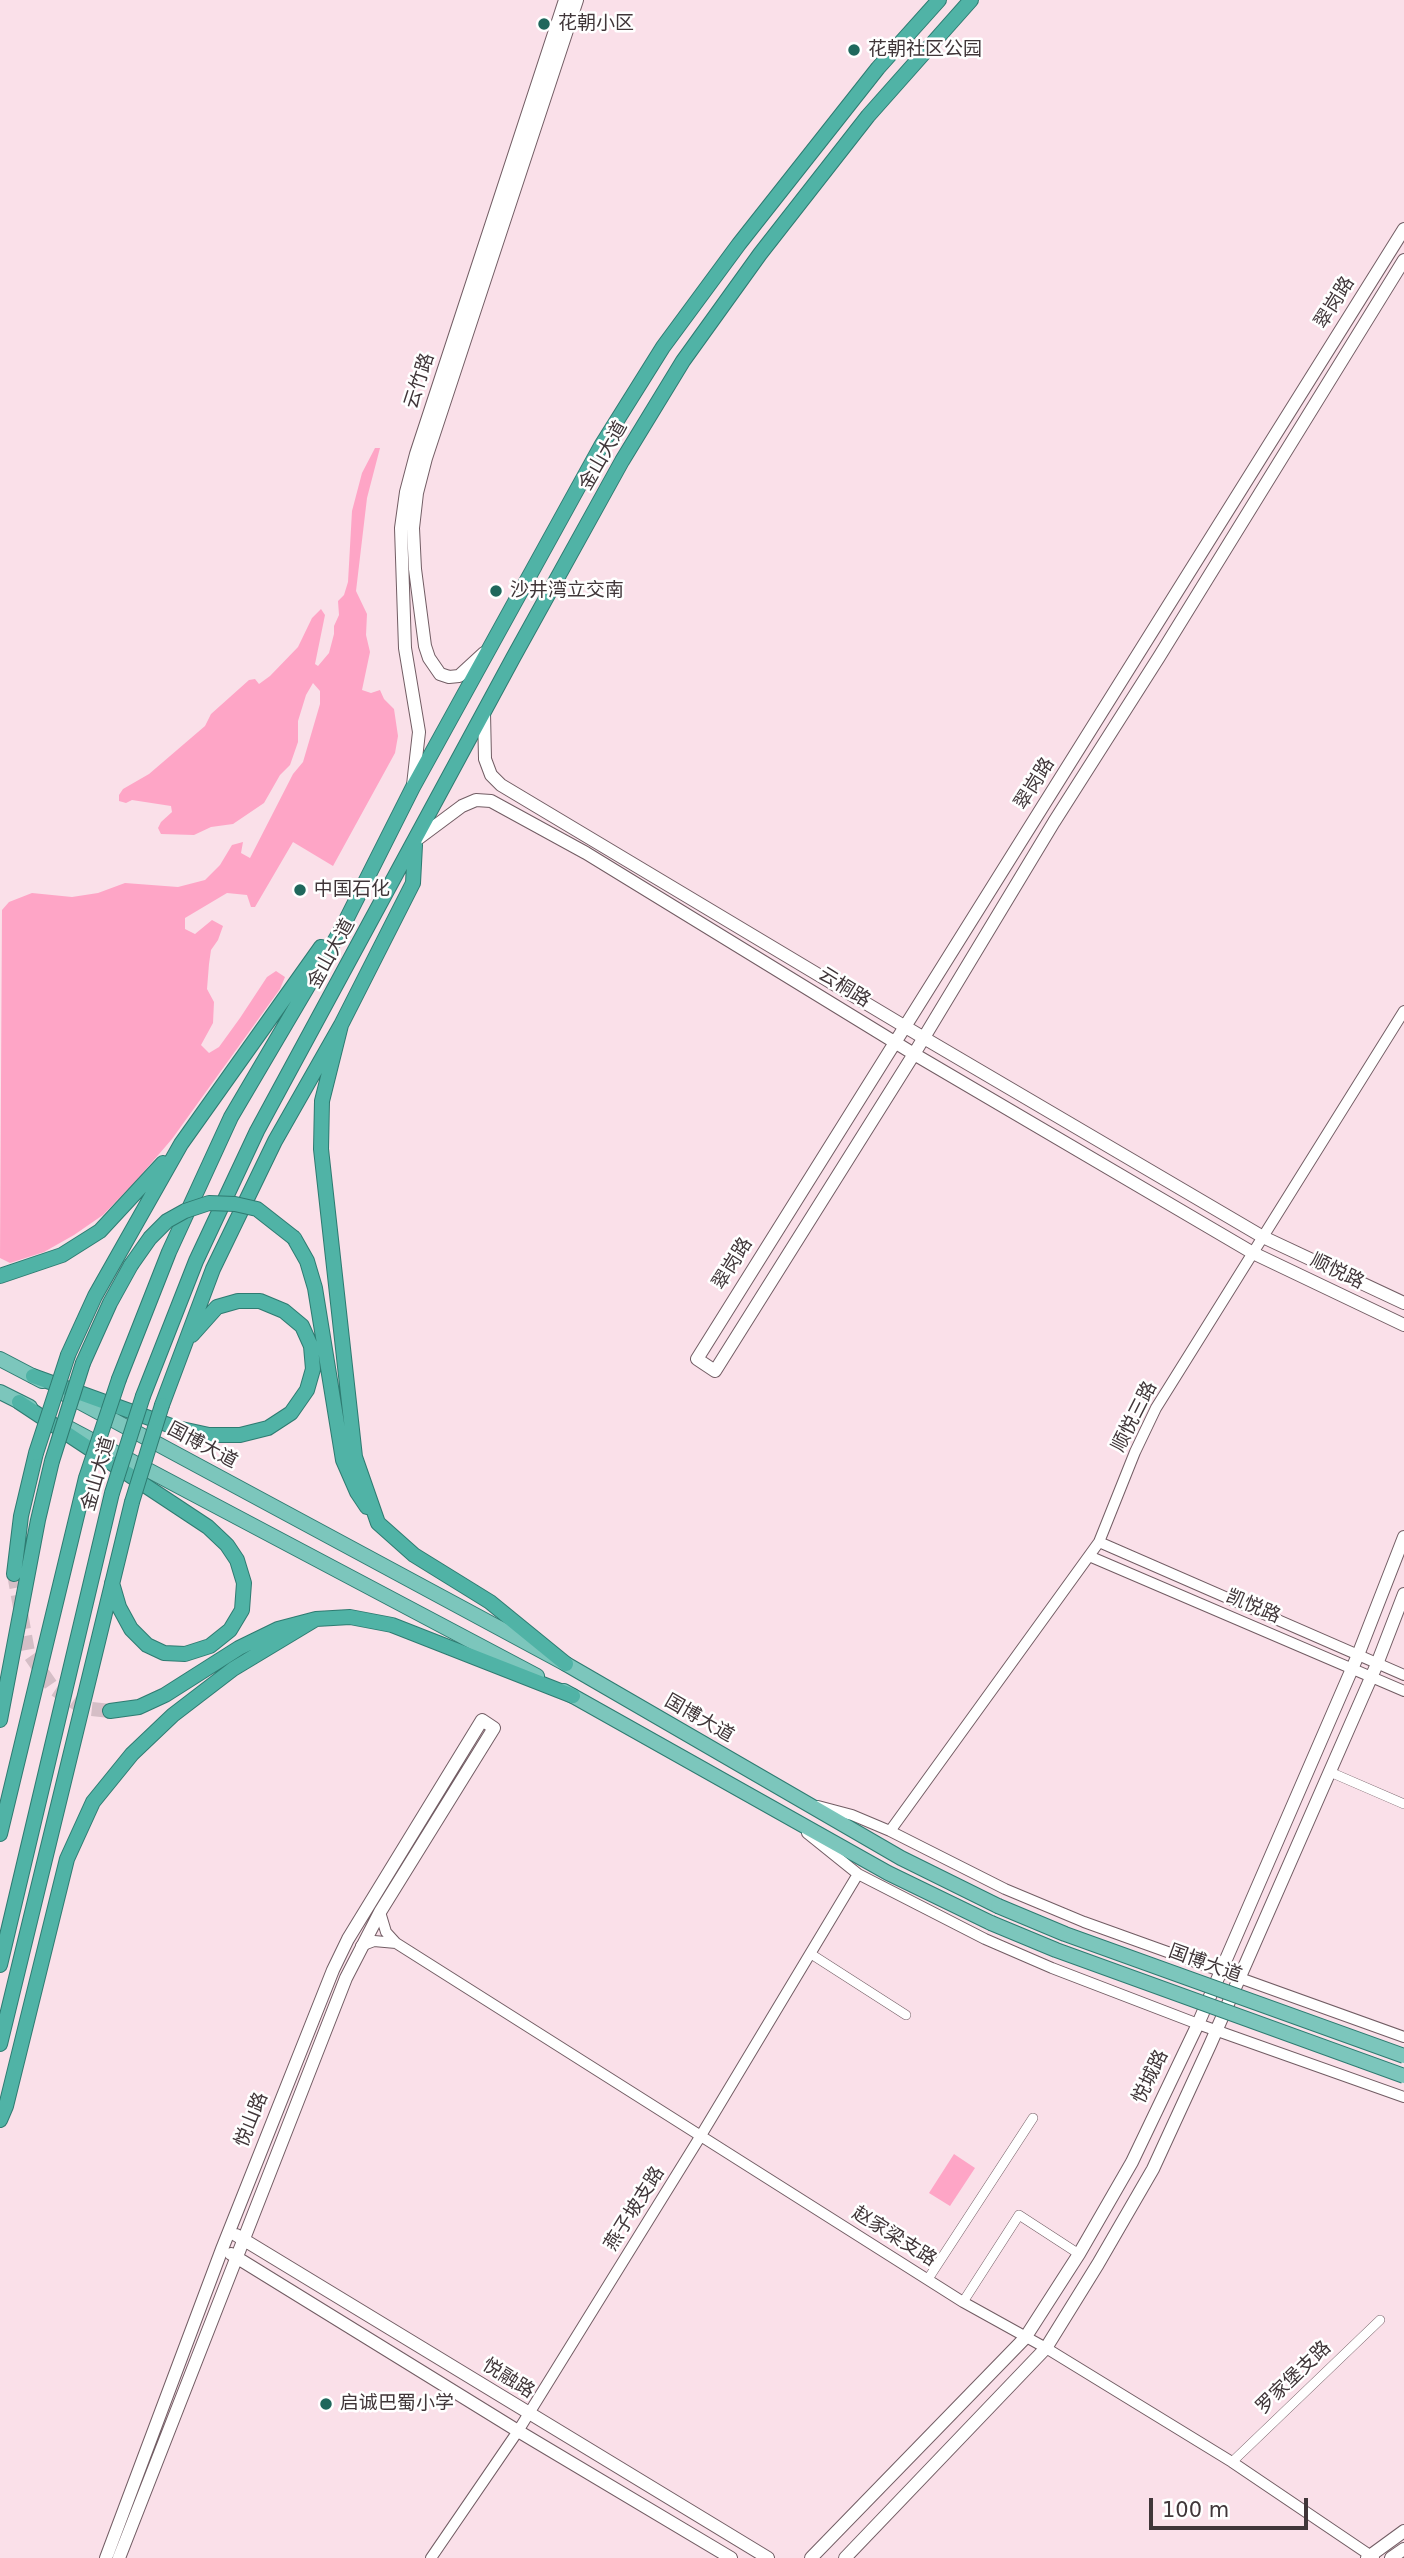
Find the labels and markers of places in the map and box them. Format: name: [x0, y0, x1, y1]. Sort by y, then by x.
place label: 花朝小区: [558, 13, 634, 35]
marker: 花朝小区: [536, 16, 552, 32]
place label: 花朝社区公园: [868, 39, 982, 61]
marker: 花朝社区公园: [846, 42, 862, 58]
place label: 沙井湾立交南: [510, 580, 624, 602]
marker: 沙井湾立交南: [488, 583, 504, 599]
place label: 中国石化: [314, 879, 390, 901]
marker: 中国石化: [292, 882, 308, 898]
place label: 启诚巴蜀小学: [340, 2393, 454, 2415]
marker: 启诚巴蜀小学: [318, 2396, 334, 2412]

